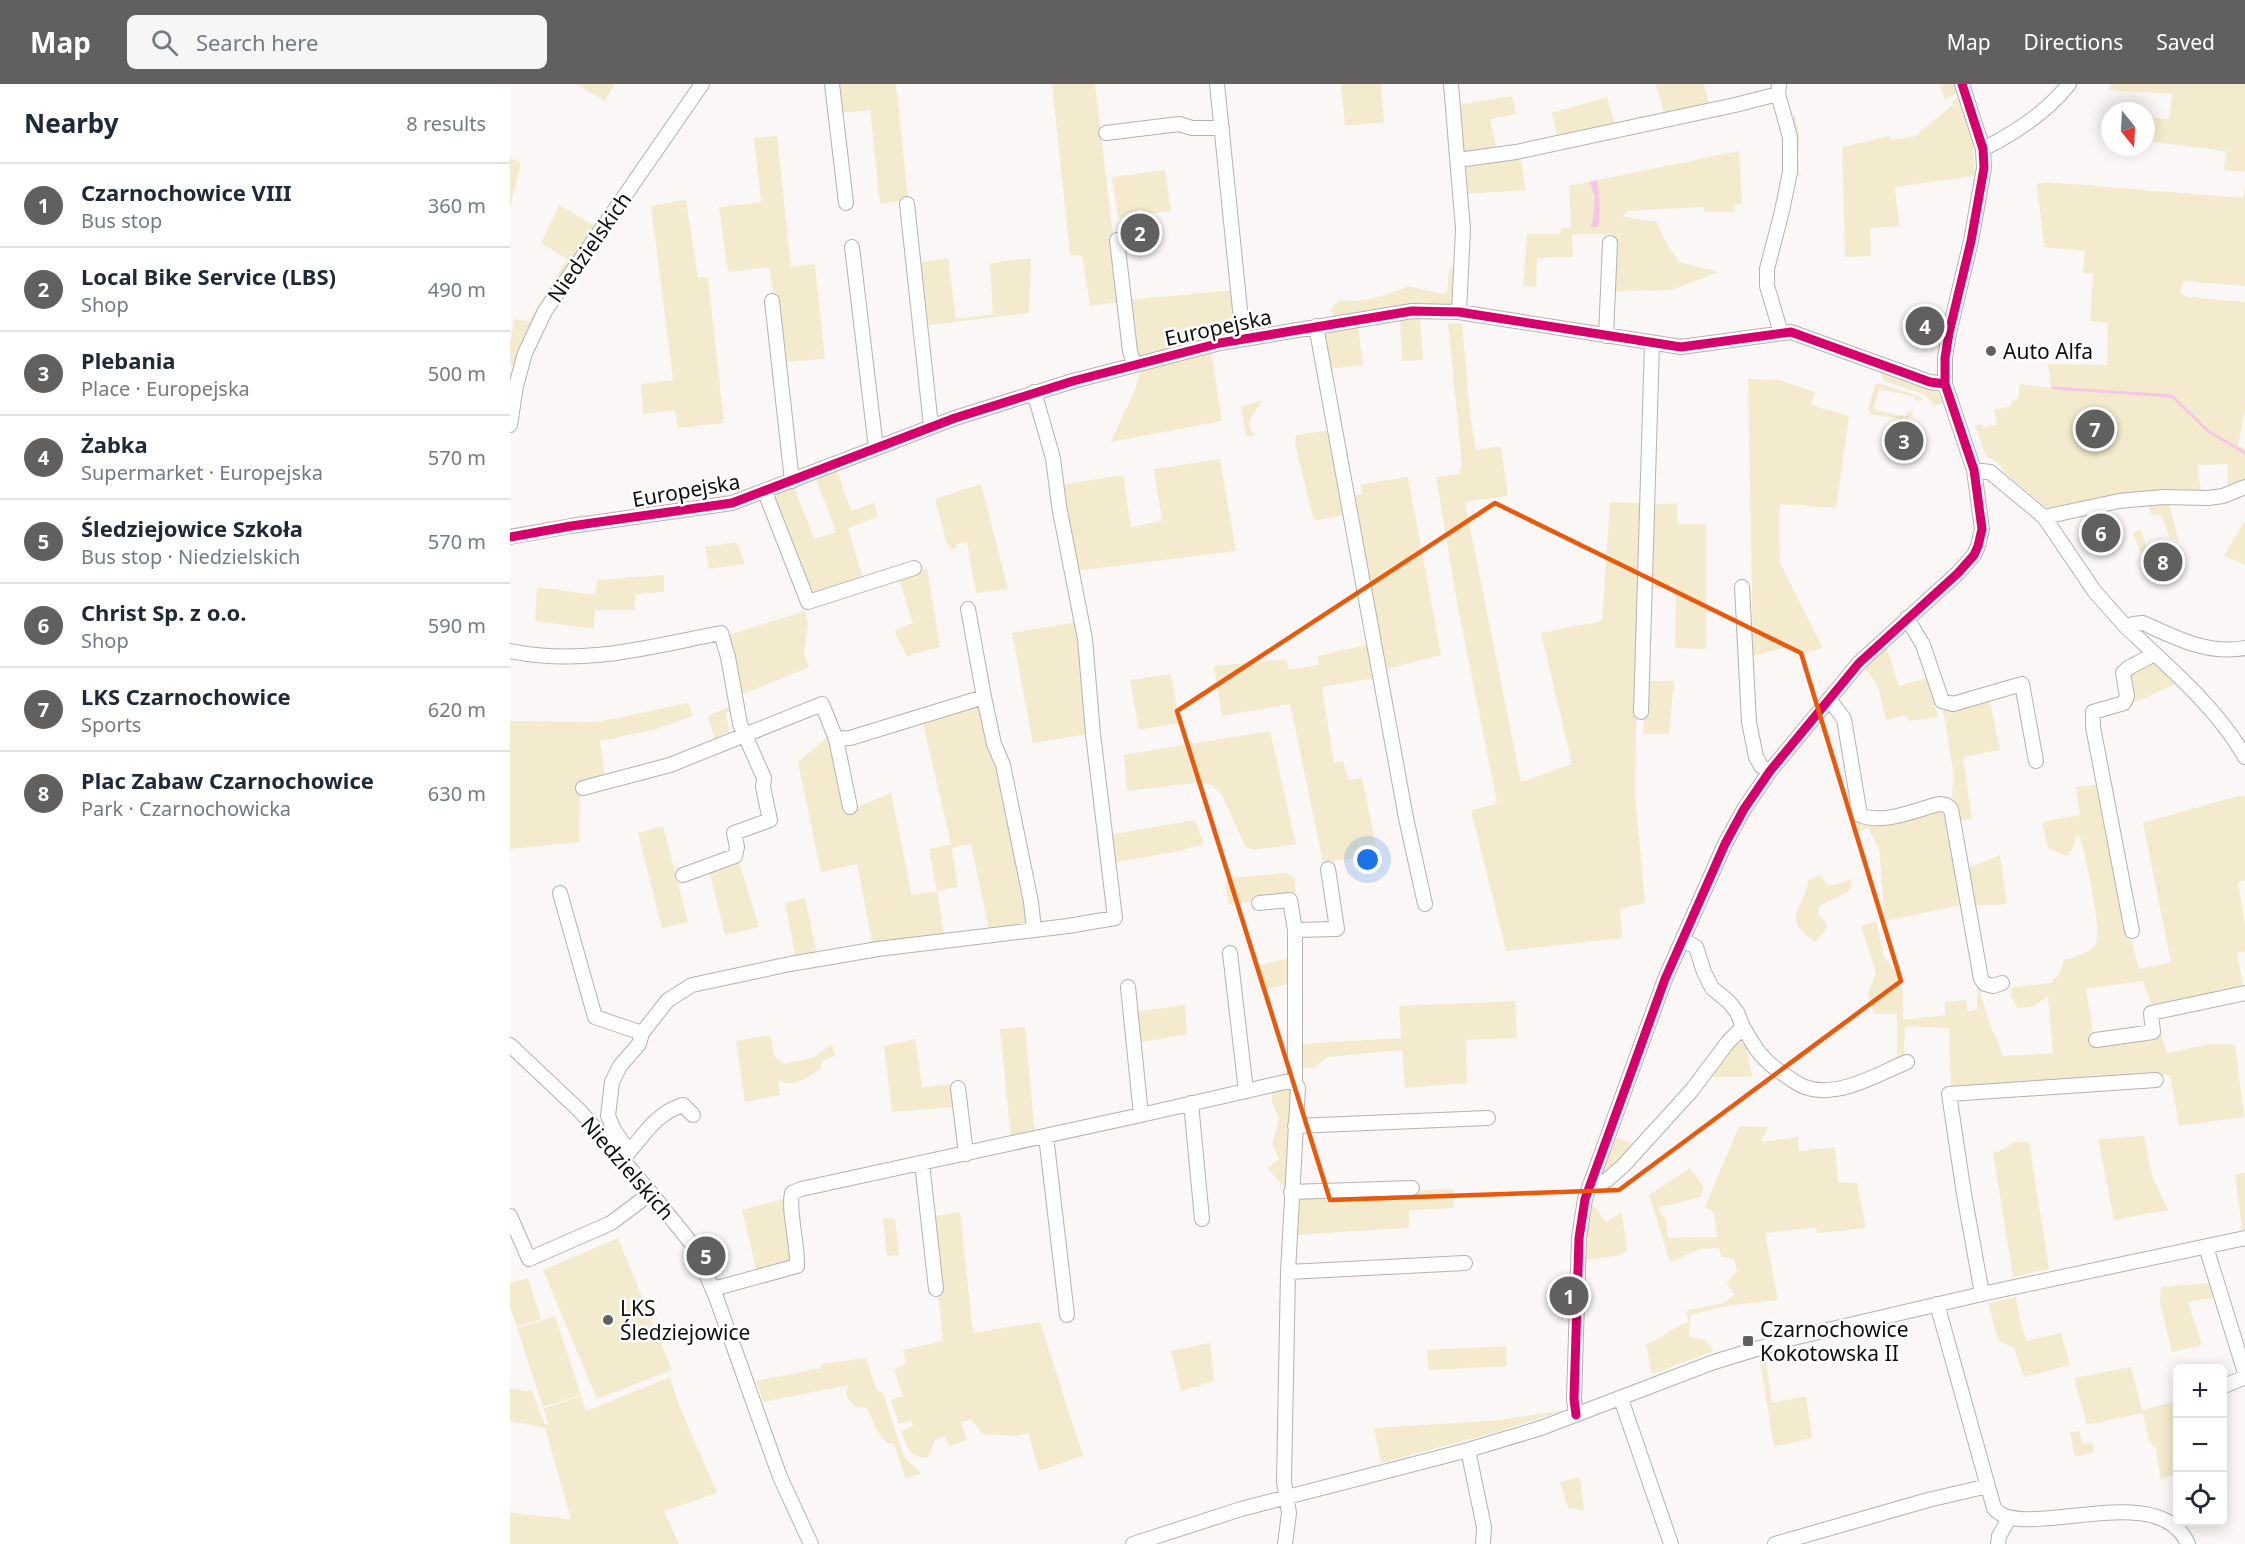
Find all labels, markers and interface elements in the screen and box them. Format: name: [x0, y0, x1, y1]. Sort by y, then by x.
search box: [127, 15, 547, 69]
text: Map: [30, 23, 91, 61]
icon: search: [148, 26, 181, 59]
text: Search here: [196, 27, 318, 57]
text: Map: [1947, 28, 1991, 56]
text: Directions: [2024, 28, 2123, 56]
text: Saved: [2156, 28, 2215, 56]
north arrow: [2101, 102, 2155, 156]
text: Nearby: [24, 105, 119, 141]
text: 8 results: [406, 110, 486, 137]
text: Czarnochowice VIII: [81, 177, 292, 207]
street label: Niedzielskich: [541, 186, 637, 308]
text: 1: [38, 192, 49, 219]
text: 360 m: [428, 192, 486, 219]
text: Bus stop: [81, 207, 162, 234]
pin: 2: [1120, 210, 1160, 256]
text: Local Bike Service (LBS): [81, 261, 336, 291]
text: 2: [38, 276, 49, 303]
text: 490 m: [428, 276, 486, 303]
text: Shop: [81, 291, 129, 318]
street label: Europejska: [1162, 302, 1274, 352]
pin: 4: [1906, 304, 1944, 348]
place label: Auto Alfa: [2003, 337, 2093, 365]
marker: Auto Alfa: [1984, 344, 1998, 358]
text: Plebania: [81, 345, 176, 375]
text: 3: [38, 360, 49, 387]
text: 500 m: [428, 360, 486, 387]
text: Place · Europejska: [81, 375, 250, 402]
pin: 7: [2076, 406, 2114, 452]
pin: 3: [1884, 418, 1924, 464]
text: Żabka: [81, 429, 148, 459]
text: 4: [38, 444, 49, 471]
text: 570 m: [428, 444, 486, 471]
text: Supermarket · Europejska: [81, 459, 323, 486]
street label: Europejska: [630, 467, 742, 513]
pin: 6: [2082, 510, 2120, 556]
text: Śledziejowice Szkoła: [81, 513, 303, 543]
text: 5: [38, 528, 49, 555]
text: 570 m: [428, 528, 486, 555]
pin: 8: [2144, 540, 2182, 584]
text: Bus stop · Niedzielskich: [81, 543, 300, 570]
text: Christ Sp. z o.o.: [81, 597, 247, 627]
text: 6: [38, 612, 49, 639]
text: 590 m: [428, 612, 486, 639]
text: Shop: [81, 627, 129, 654]
text: LKS Czarnochowice: [81, 681, 291, 711]
text: 7: [38, 696, 49, 723]
text: 620 m: [428, 696, 486, 723]
text: Sports: [81, 711, 141, 738]
text: Plac Zabaw Czarnochowice: [81, 765, 374, 795]
text: 8: [38, 780, 49, 807]
text: 630 m: [428, 780, 486, 807]
text: Park · Czarnochowicka: [81, 795, 291, 822]
your location: [1353, 845, 1382, 874]
street label: Niedzielskich: [575, 1110, 681, 1226]
pin: 5: [686, 1234, 726, 1278]
pin: 1: [1550, 1274, 1588, 1318]
place label: LKS Śledziejowice: [620, 1294, 750, 1346]
marker: LKS Śledziejowice: [601, 1313, 615, 1327]
place label: Czarnochowice Kokotowska II: [1760, 1315, 1908, 1367]
marker: Czarnochowice Kokotowska II: [1741, 1334, 1755, 1348]
map controls: [2173, 1364, 2227, 1526]
button: +: [2173, 1364, 2227, 1418]
button: −: [2173, 1418, 2227, 1472]
button: locate: [2173, 1472, 2227, 1526]

